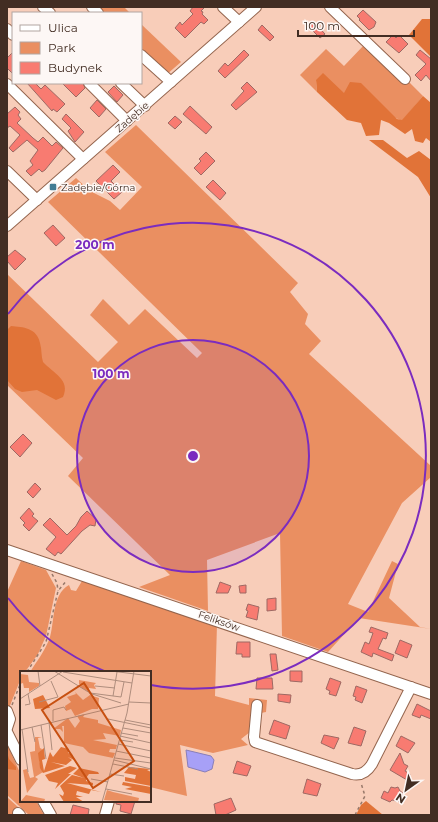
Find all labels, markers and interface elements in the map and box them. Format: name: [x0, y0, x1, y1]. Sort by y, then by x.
legend: [12, 12, 142, 84]
scale bar: [298, 12, 414, 38]
text: 100 m: [304, 18, 340, 33]
text: Ulica: [48, 20, 78, 35]
text: Park: [48, 40, 76, 55]
text: Budynek: [48, 60, 103, 75]
street label: Zadębie: [112, 99, 152, 135]
place label: Zadębie/Górna: [61, 181, 135, 194]
marker: Zadębie/Górna: [48, 182, 58, 192]
text: 200 m: [75, 237, 115, 252]
text: 100 m: [93, 366, 129, 381]
centre of rings: [186, 449, 200, 463]
street label: Feliksów: [196, 608, 242, 634]
inset map: [20, 671, 151, 802]
north arrow: [386, 770, 426, 810]
text: N: [393, 790, 408, 807]

